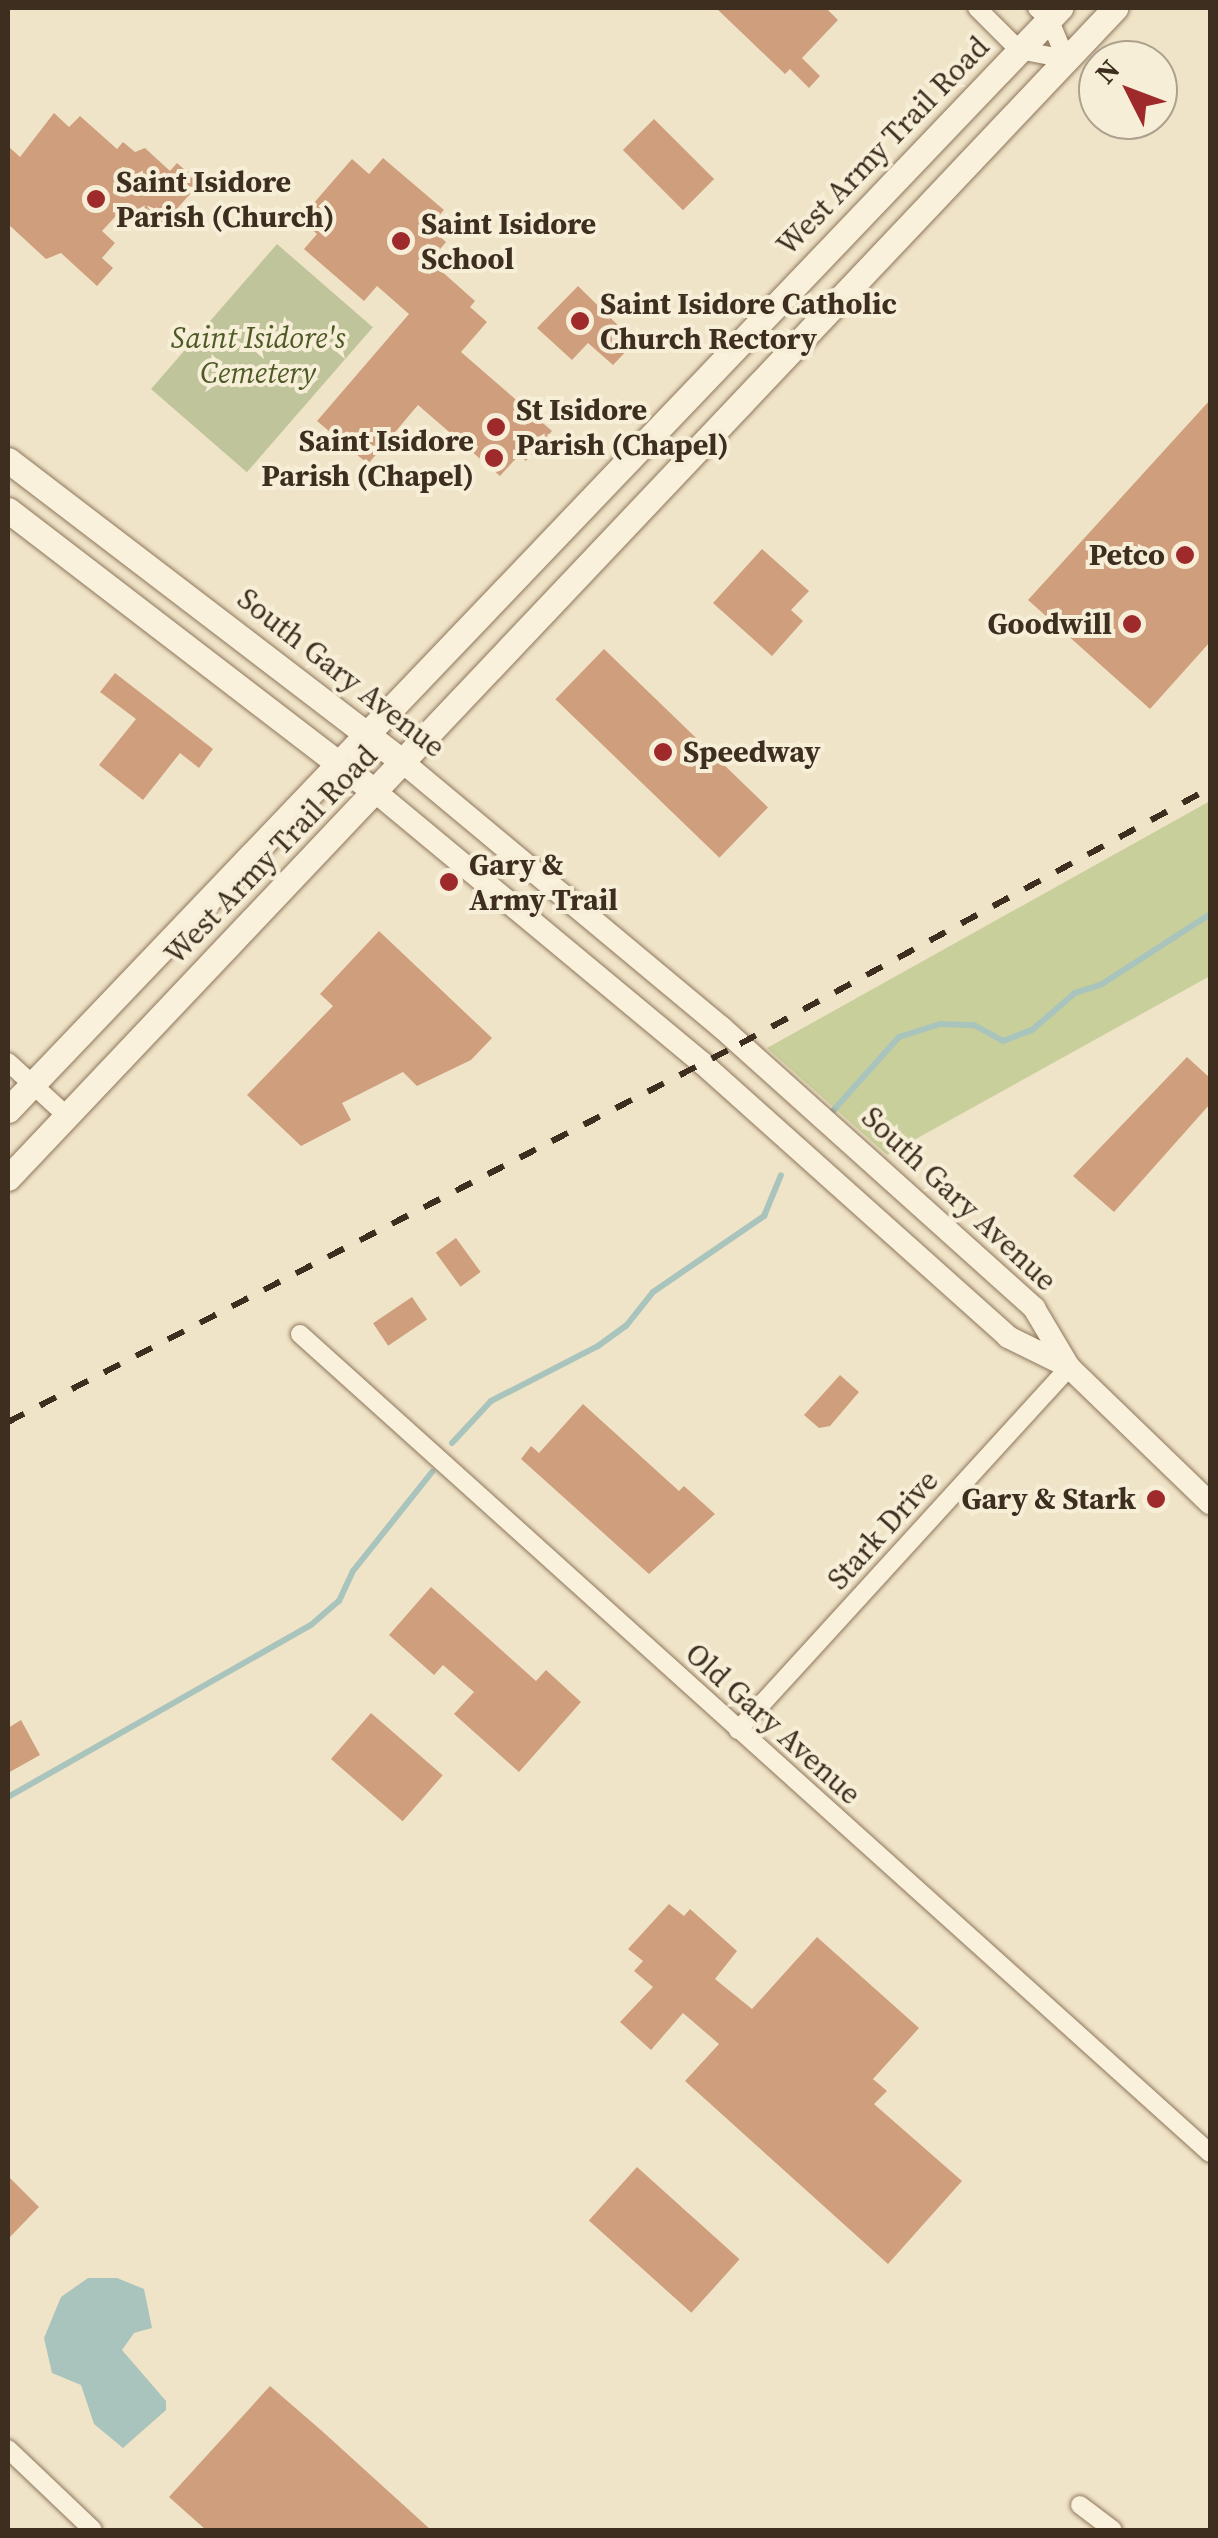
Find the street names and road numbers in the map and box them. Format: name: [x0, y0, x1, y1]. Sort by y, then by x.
street label: West Army Trail Road: [769, 29, 997, 263]
street label: South Gary Avenue: [230, 581, 452, 765]
street label: West Army Trail Road: [157, 738, 385, 972]
street label: South Gary Avenue: [854, 1099, 1064, 1299]
street label: Stark Drive: [820, 1463, 946, 1597]
street label: Old Gary Avenue: [678, 1636, 868, 1812]

